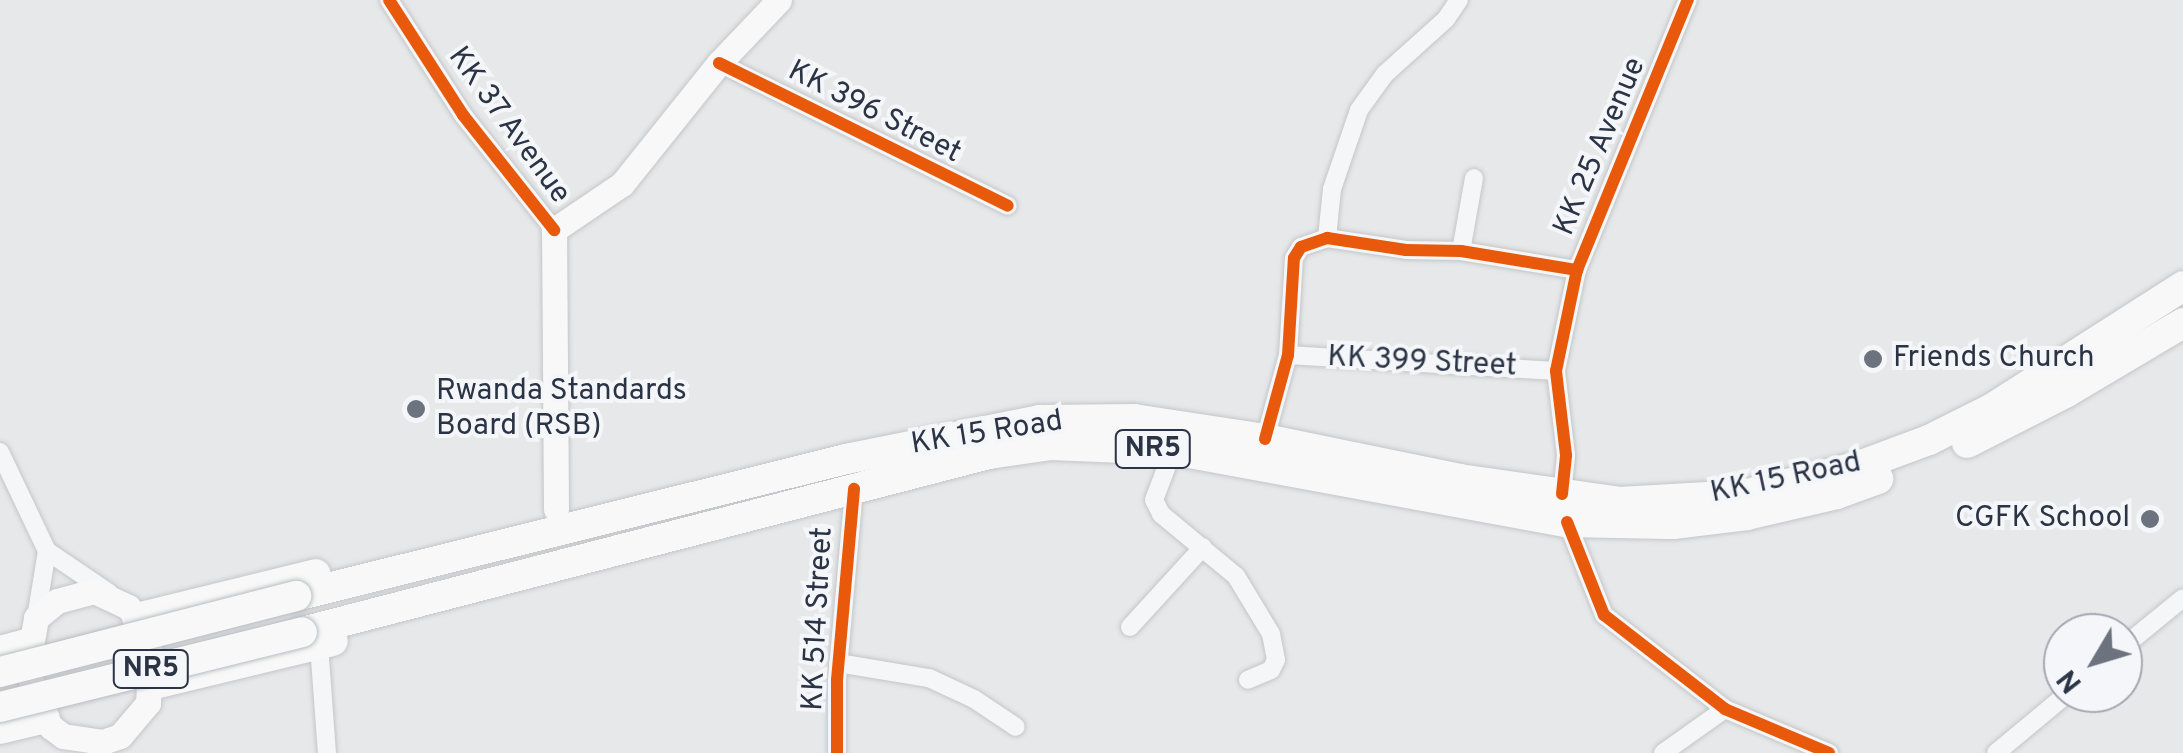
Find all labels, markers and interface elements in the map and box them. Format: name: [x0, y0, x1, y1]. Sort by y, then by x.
street label: KK 37 Avenue: [438, 40, 578, 212]
street label: KK 25 Avenue: [1547, 52, 1655, 242]
street label: KK 396 Street: [781, 54, 967, 172]
street label: KK 399 Street: [1326, 340, 1518, 386]
place label: Friends Church: [1893, 341, 2095, 377]
marker: Friends Church: [1862, 348, 1884, 370]
place label: Rwanda Standards Board (RSB): [436, 374, 687, 444]
marker: Rwanda Standards Board (RSB): [405, 398, 427, 420]
street label: KK 15 Road: [909, 404, 1065, 464]
road number: NR5: [1113, 426, 1193, 472]
street label: KK 15 Road: [1707, 445, 1865, 513]
place label: CGFK School: [1955, 501, 2130, 537]
marker: CGFK School: [2139, 508, 2161, 530]
street label: KK 514 Street: [796, 526, 842, 712]
north arrow: [2043, 613, 2143, 713]
road number: NR5: [111, 646, 191, 692]
text: N: [2051, 661, 2091, 699]

